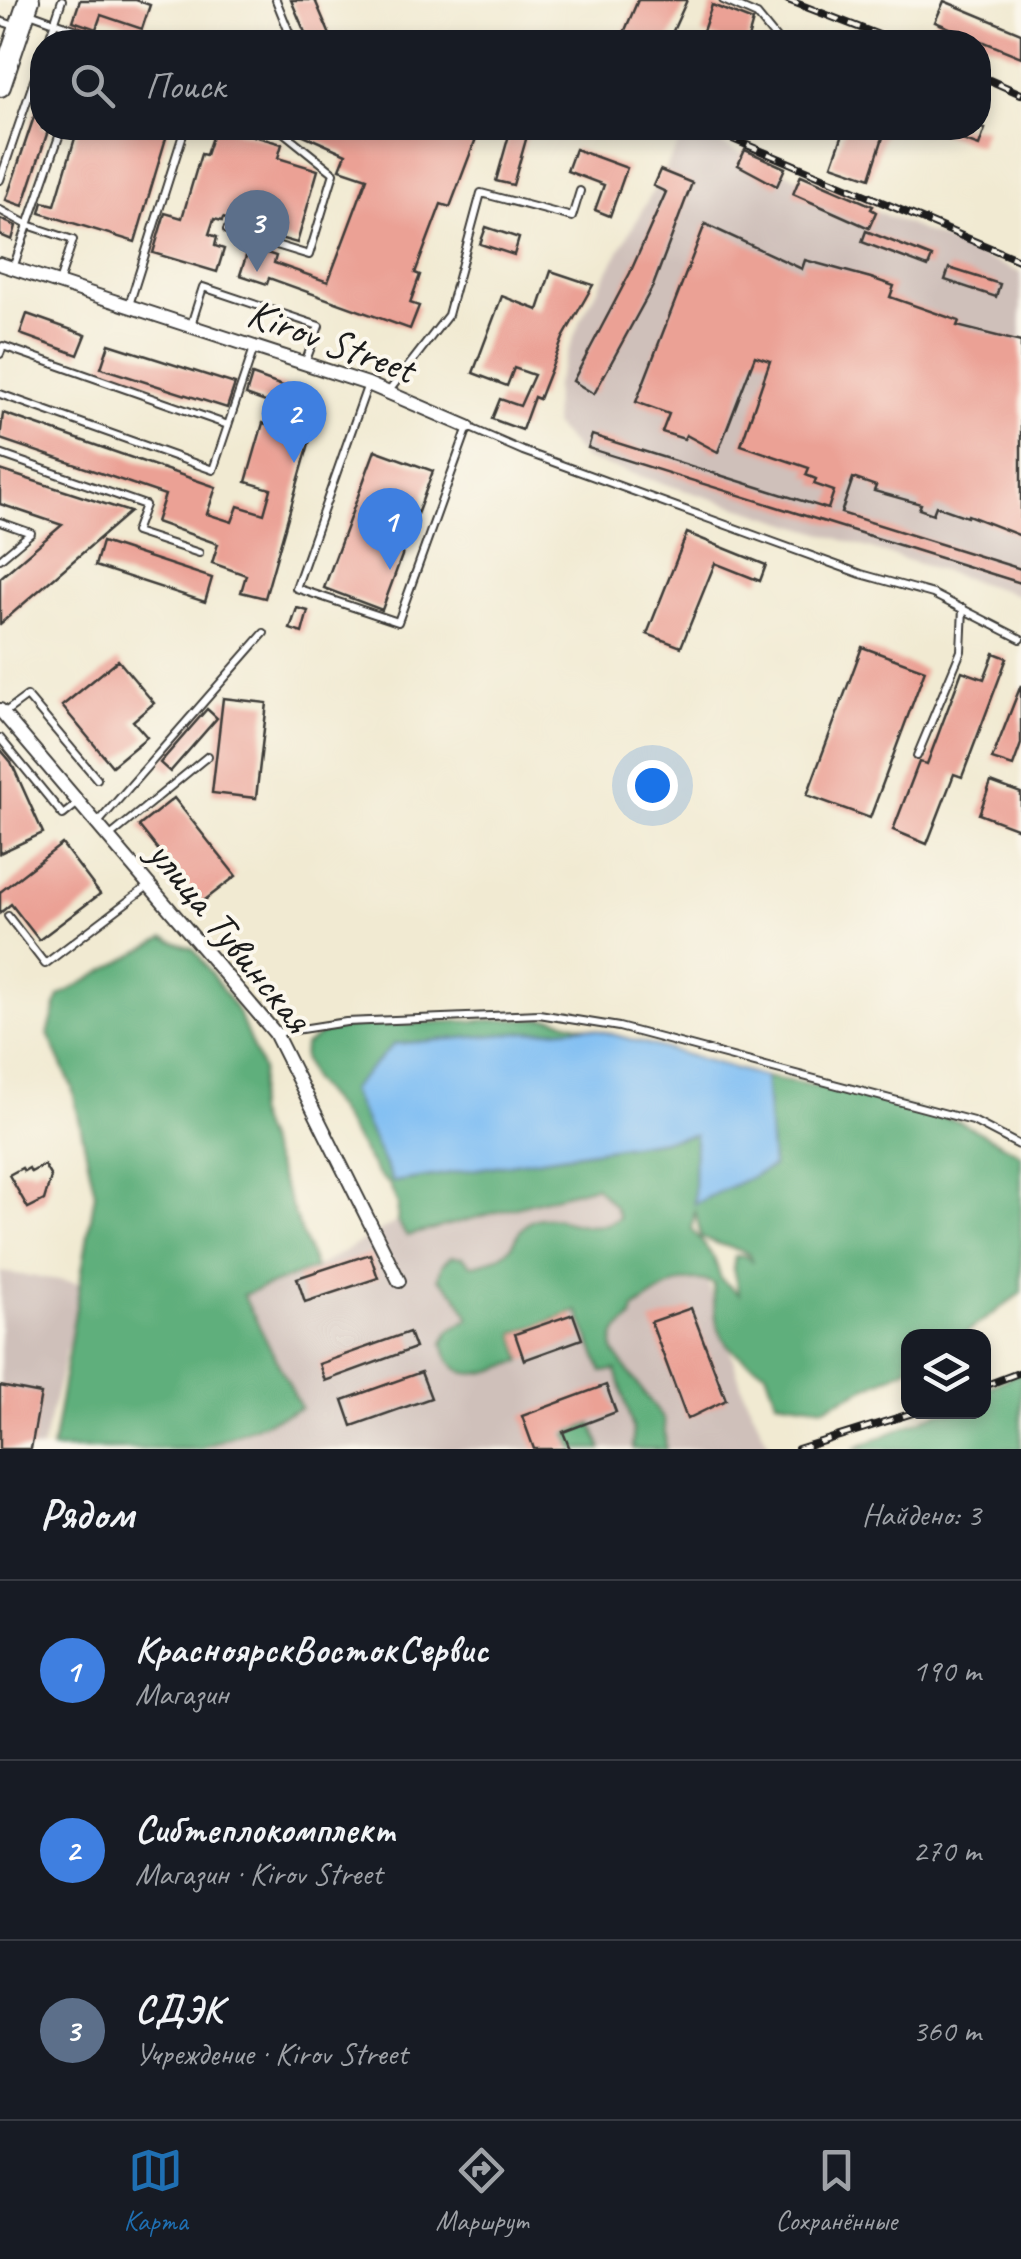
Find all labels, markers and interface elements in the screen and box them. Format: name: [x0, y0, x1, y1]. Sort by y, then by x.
search box: [30, 30, 991, 140]
icon: search: [65, 58, 120, 113]
text: Поиск: [145, 62, 225, 109]
pin: 3: [224, 190, 290, 272]
street label: Kirov Street: [240, 286, 426, 397]
pin: 2: [262, 380, 326, 463]
pin: 1: [358, 488, 422, 570]
your location: [627, 760, 678, 811]
street label: улица Тувинская: [134, 826, 325, 1045]
map controls: [901, 1329, 991, 1419]
button: layers: [901, 1329, 991, 1419]
text: Рядом: [40, 1488, 134, 1541]
text: Найдено: 3: [862, 1494, 981, 1535]
text: КрасноярскВостокСервис: [135, 1626, 488, 1673]
text: 1: [65, 1650, 80, 1691]
text: 190 m: [912, 1650, 981, 1691]
text: Магазин: [135, 1673, 228, 1714]
text: Сибтеплокомплект: [135, 1806, 394, 1853]
text: 2: [65, 1830, 80, 1871]
text: 270 m: [912, 1830, 981, 1871]
text: Магазин · Kirov Street: [135, 1853, 382, 1894]
text: СДЭК: [135, 1986, 222, 2033]
text: 3: [65, 2010, 80, 2051]
text: 360 m: [912, 2010, 981, 2051]
text: Учреждение · Kirov Street: [135, 2033, 407, 2074]
tab: Карта: [124, 2143, 188, 2238]
tab: Маршрут: [436, 2143, 528, 2238]
tab: Сохранённые: [776, 2143, 897, 2238]

